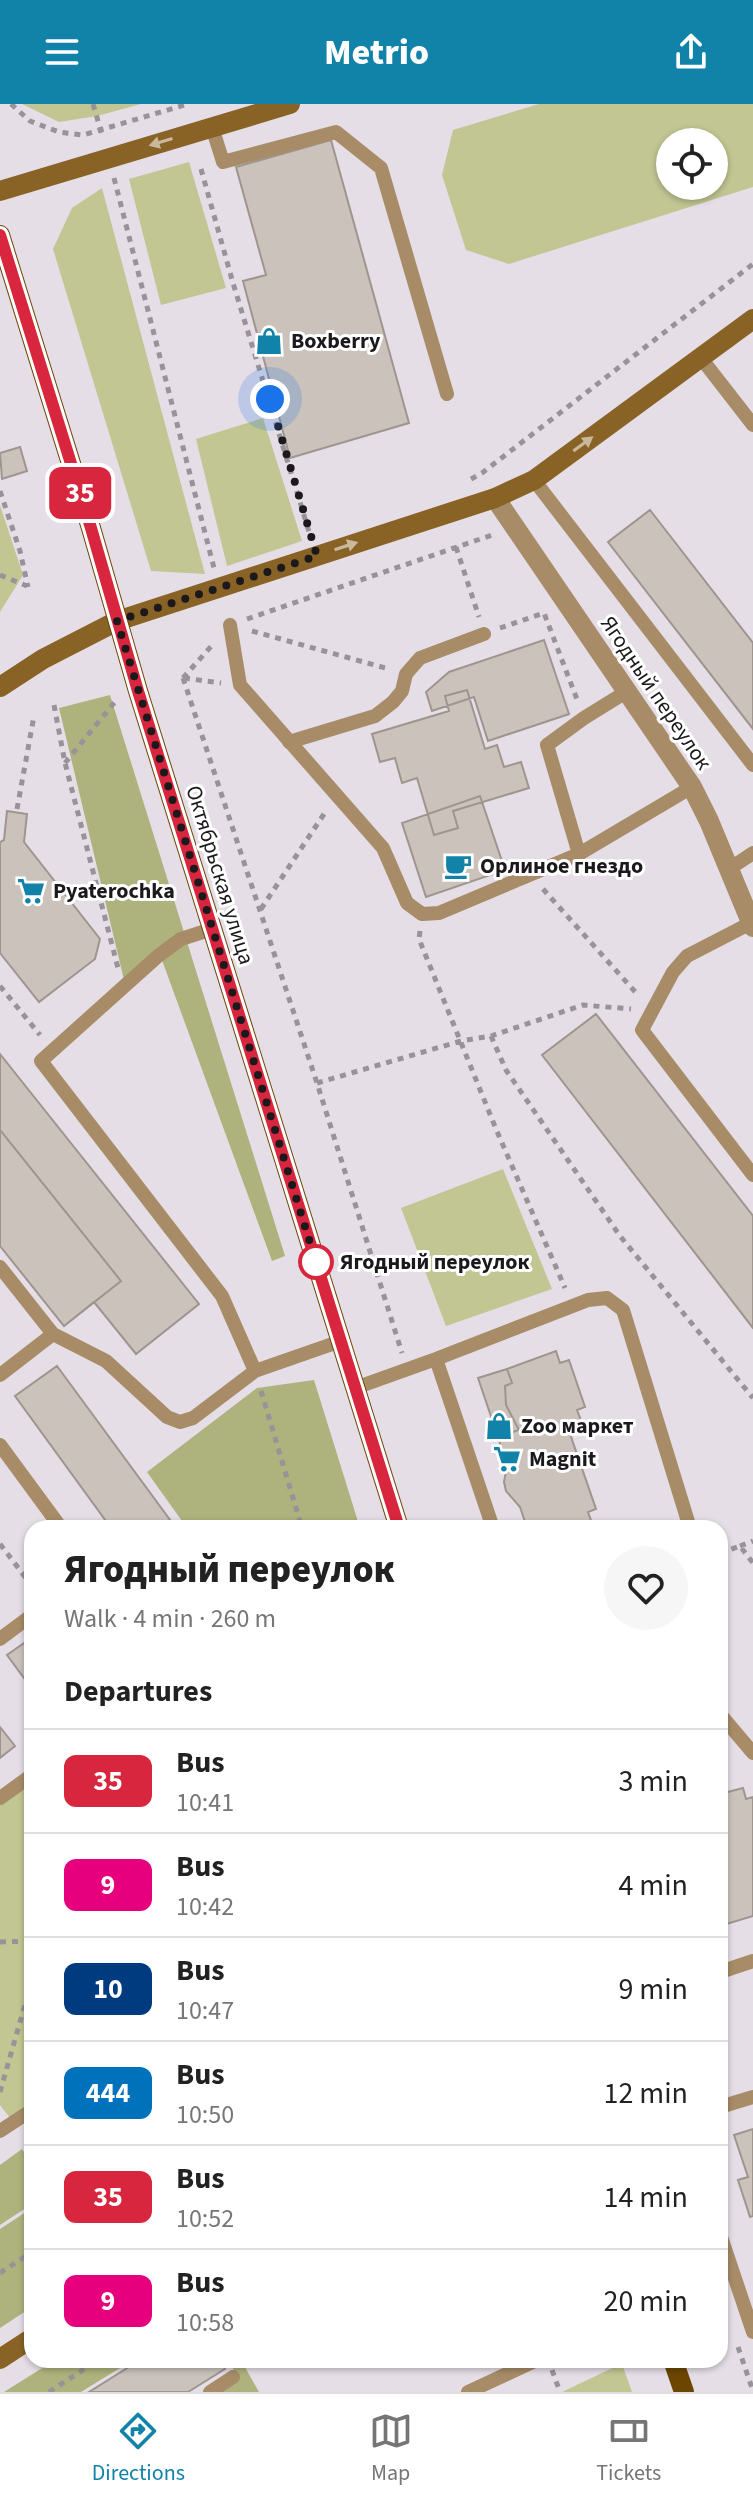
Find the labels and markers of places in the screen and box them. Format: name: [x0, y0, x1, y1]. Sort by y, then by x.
place label: Boxberry: [291, 325, 381, 357]
shop icon: Boxberry: [254, 326, 284, 356]
place label: Орлиное гнездо: [480, 850, 643, 882]
cafe icon: Орлиное гнездо: [443, 851, 473, 881]
place label: Pyaterochka: [53, 875, 175, 907]
supermarket icon: Pyaterochka: [16, 876, 46, 906]
marker: Ягодный переулок: [299, 1245, 333, 1279]
place label: Ягодный переулок: [340, 1246, 530, 1278]
place label: Zoo маркет: [521, 1410, 634, 1442]
shop icon: Zoo маркет: [484, 1411, 514, 1441]
place label: Magnit: [529, 1443, 597, 1475]
supermarket icon: Magnit: [492, 1444, 522, 1474]

